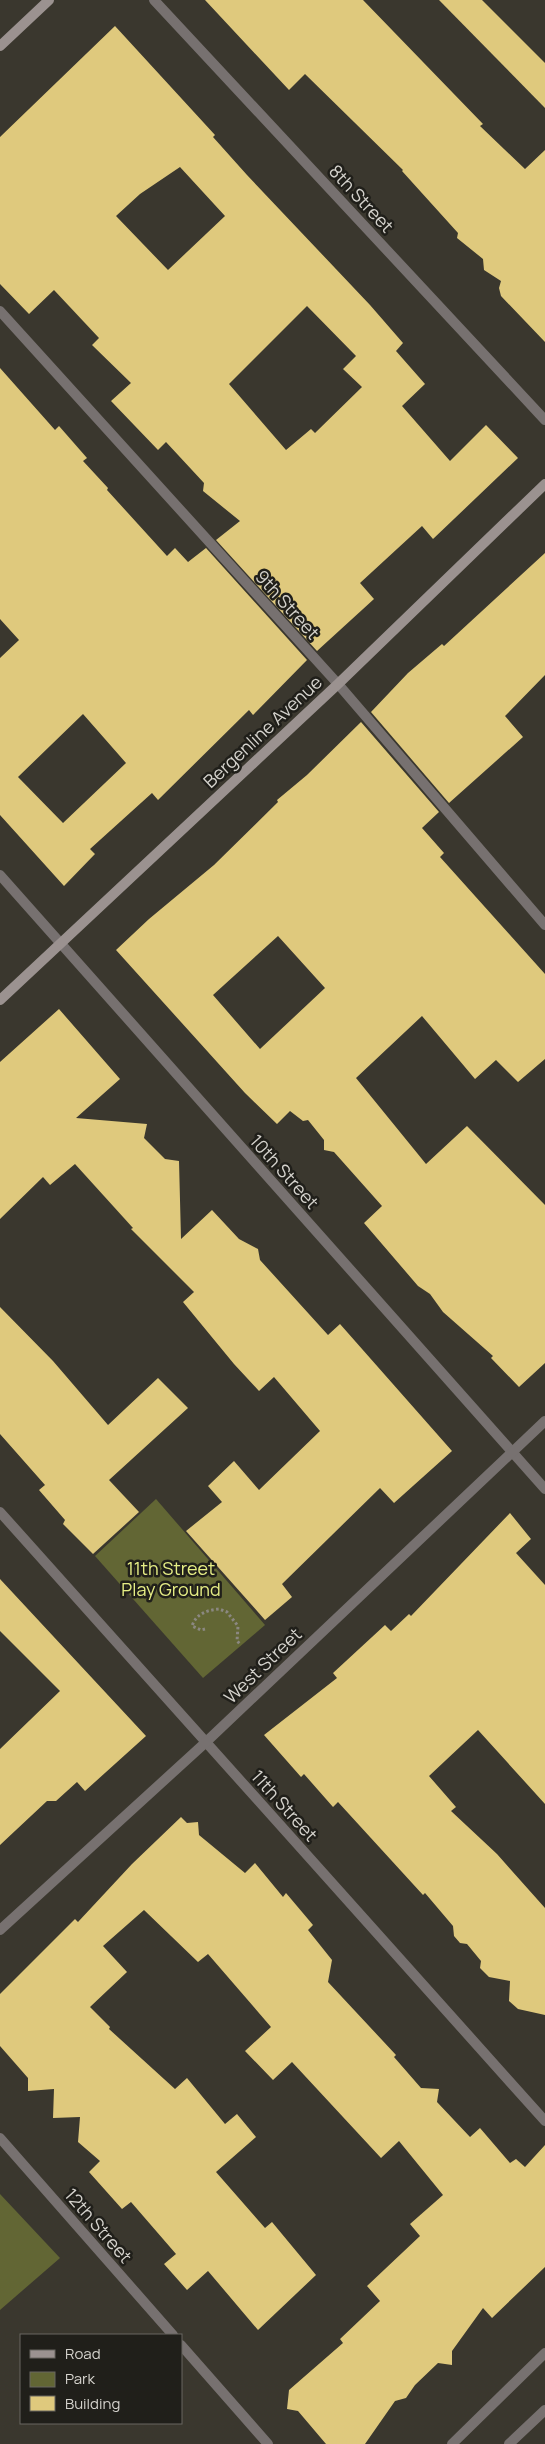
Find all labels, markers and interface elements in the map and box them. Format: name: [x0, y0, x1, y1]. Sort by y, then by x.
street label: 8th Street: [324, 159, 399, 238]
street label: 9th Street: [250, 565, 325, 644]
street label: Bergenline Avenue: [198, 670, 327, 793]
street label: 10th Street: [245, 1129, 325, 1214]
park label: 11th Street Play Ground: [121, 1556, 221, 1601]
street label: West Street: [218, 1622, 306, 1708]
street label: 11th Street: [246, 1764, 323, 1846]
street label: 12th Street: [60, 2183, 138, 2268]
legend: [20, 2334, 182, 2424]
text: Road: [65, 2343, 101, 2364]
text: Park: [65, 2368, 95, 2389]
text: Building: [65, 2393, 120, 2414]

